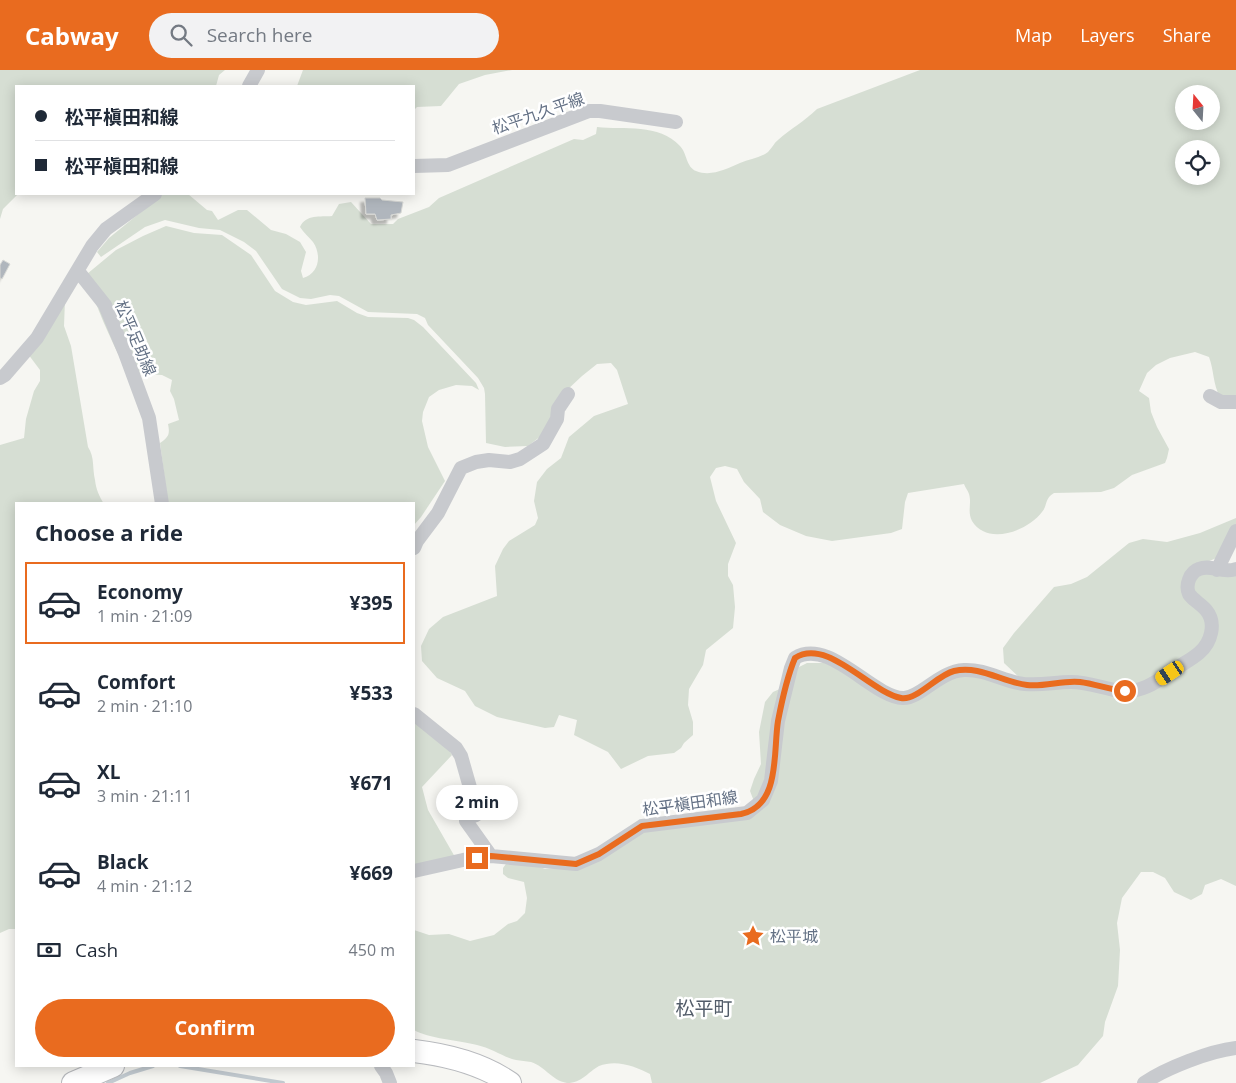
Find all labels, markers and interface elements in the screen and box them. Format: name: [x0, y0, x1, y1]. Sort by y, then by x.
search box: [149, 13, 499, 58]
text: Cabway: [25, 19, 119, 52]
icon: search: [167, 21, 195, 49]
text: Search here: [207, 22, 313, 48]
text: Map: [1015, 23, 1052, 47]
text: Layers: [1080, 23, 1135, 47]
text: Share: [1163, 23, 1211, 47]
north arrow: [1175, 85, 1220, 130]
map controls: [1175, 85, 1220, 185]
street label: 松平九久平線: [489, 87, 587, 139]
text: 松平槇田和線: [65, 104, 179, 130]
button: locate: [1175, 140, 1220, 185]
text: 松平槇田和線: [65, 153, 179, 179]
street label: 松平足助線: [110, 297, 162, 379]
text: Choose a ride: [35, 517, 183, 547]
text: Economy: [97, 579, 183, 605]
icon: car: [37, 581, 82, 626]
text: ¥395: [350, 590, 393, 616]
text: 1 min · 21:09: [97, 605, 192, 627]
car: [1153, 658, 1186, 688]
text: Comfort: [97, 669, 176, 695]
icon: car: [37, 671, 82, 716]
text: ¥533: [350, 680, 393, 706]
route start: [1114, 680, 1136, 702]
text: 2 min · 21:10: [97, 695, 192, 717]
text: XL: [97, 759, 120, 785]
icon: car: [37, 761, 82, 806]
text: ¥671: [350, 770, 393, 796]
text: 3 min · 21:11: [97, 785, 192, 807]
street label: 松平槇田和線: [641, 785, 739, 821]
callout: 2 min: [436, 786, 518, 820]
text: 2 min: [455, 791, 499, 813]
route end: [466, 847, 488, 869]
text: Black: [97, 849, 149, 875]
icon: car: [37, 851, 82, 896]
text: ¥669: [350, 860, 393, 886]
text: 4 min · 21:12: [97, 875, 192, 897]
place icon: 松平城: [740, 923, 766, 949]
place label: 松平城: [770, 925, 818, 947]
icon: cash: [35, 936, 63, 964]
text: Cash: [75, 937, 118, 963]
text: 450 m: [349, 939, 395, 961]
district label: 松平町: [675, 995, 733, 1021]
button: Confirm: [35, 999, 395, 1057]

